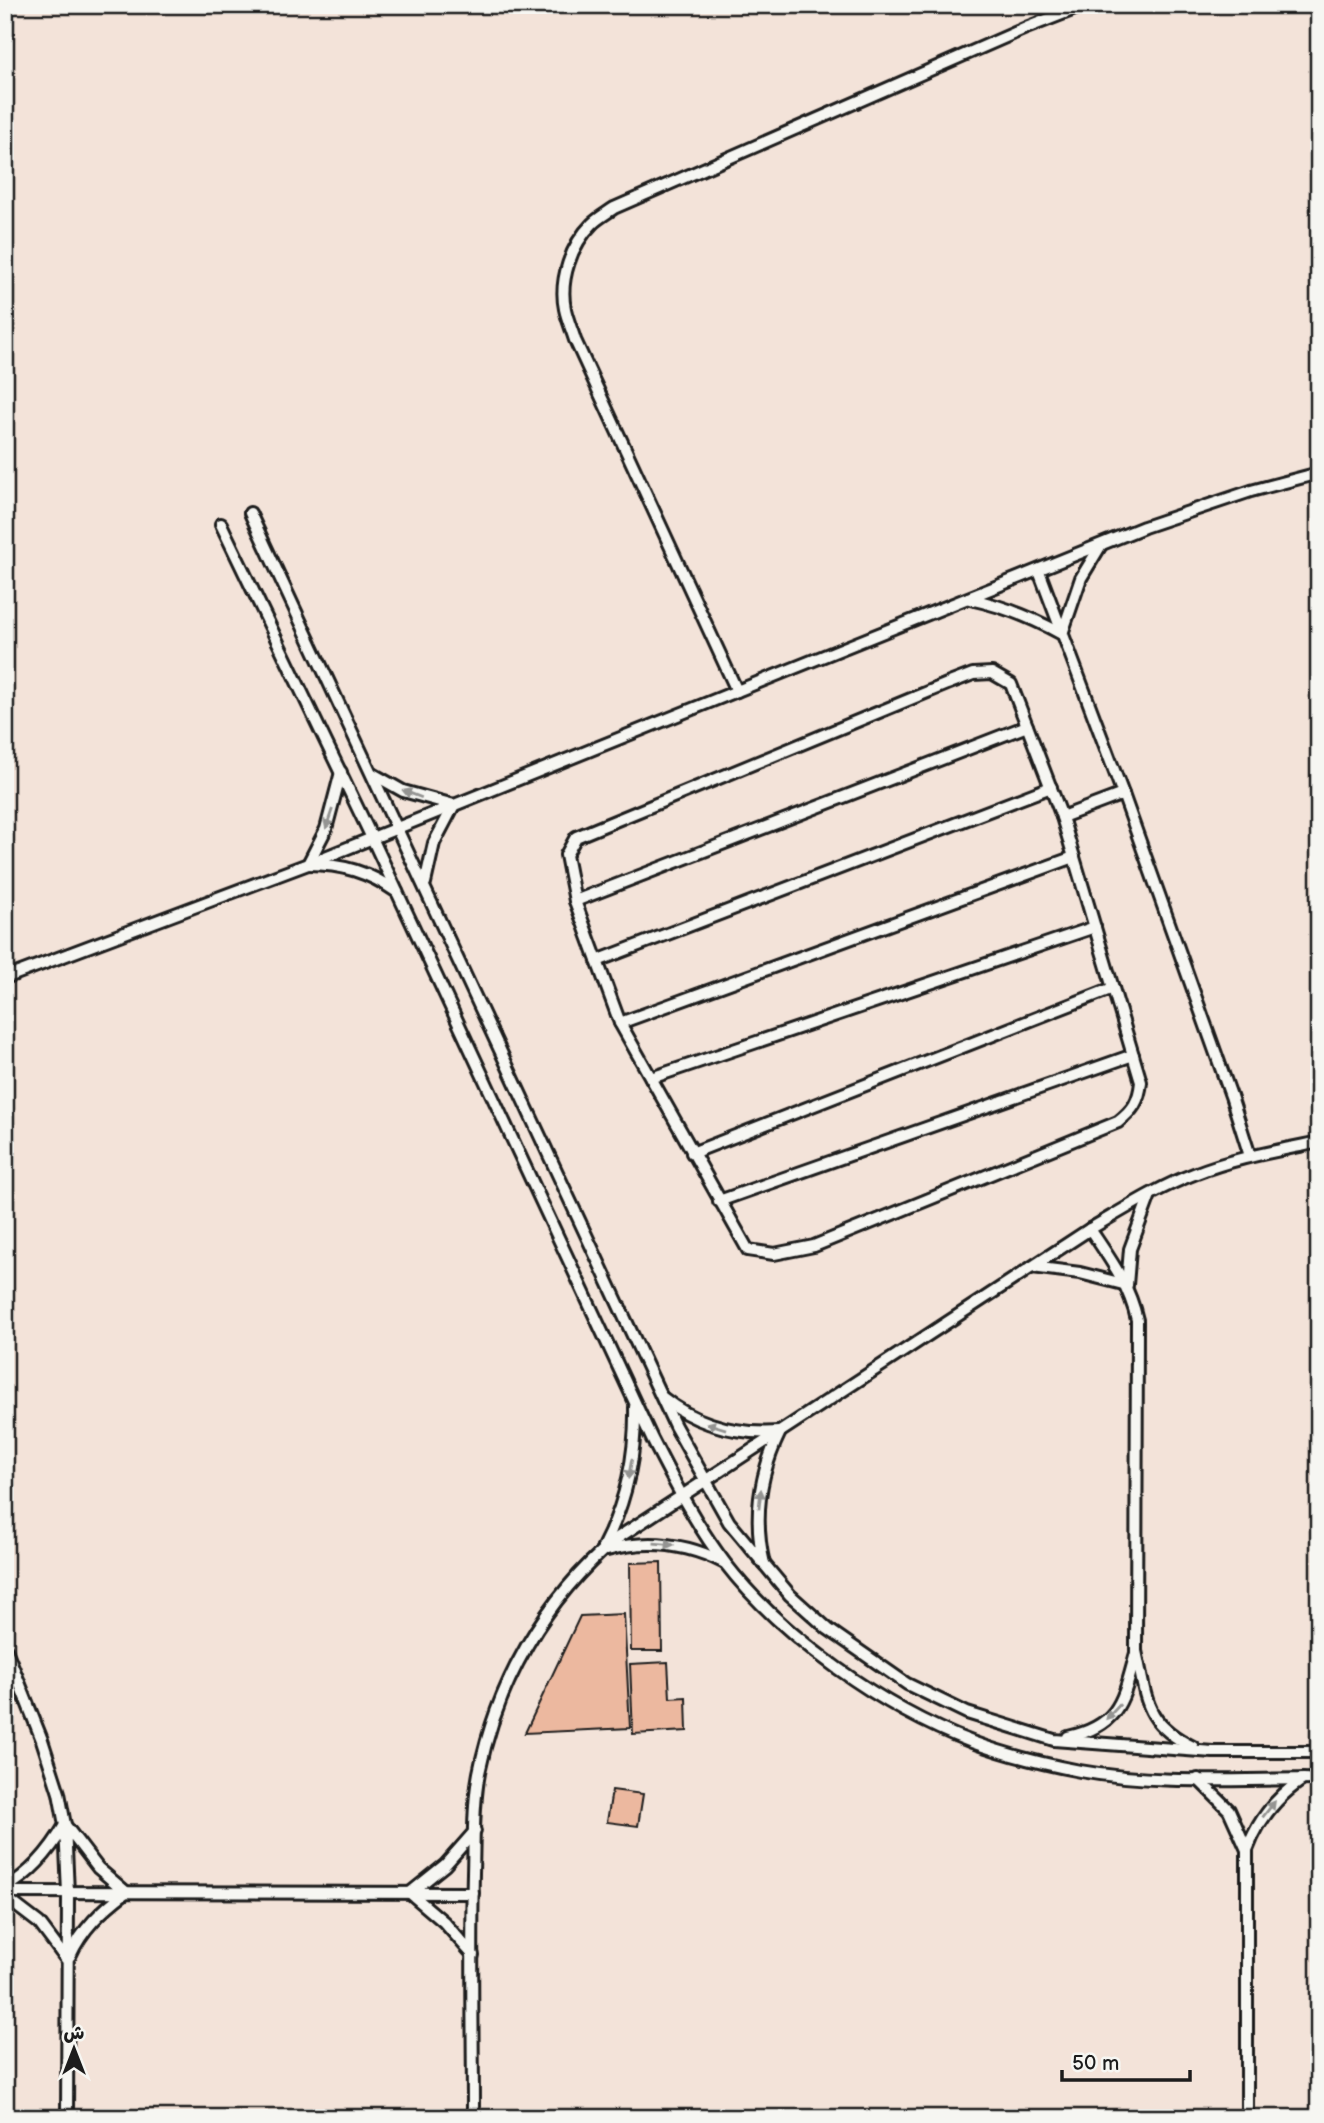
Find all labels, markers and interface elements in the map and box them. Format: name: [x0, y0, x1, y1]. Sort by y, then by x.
one-way arrow: [401, 788, 422, 799]
one-way arrow: [323, 809, 334, 830]
one-way arrow: [706, 1420, 727, 1431]
one-way arrow: [624, 1458, 635, 1480]
one-way arrow: [754, 1488, 765, 1510]
one-way arrow: [653, 1539, 675, 1550]
one-way arrow: [1105, 1703, 1121, 1720]
one-way arrow: [1262, 1801, 1277, 1819]
north arrow: [38, 2014, 108, 2084]
text: ش: [64, 2022, 85, 2045]
scale bar: [1062, 2039, 1189, 2083]
text: 50 m: [1072, 2051, 1119, 2076]

